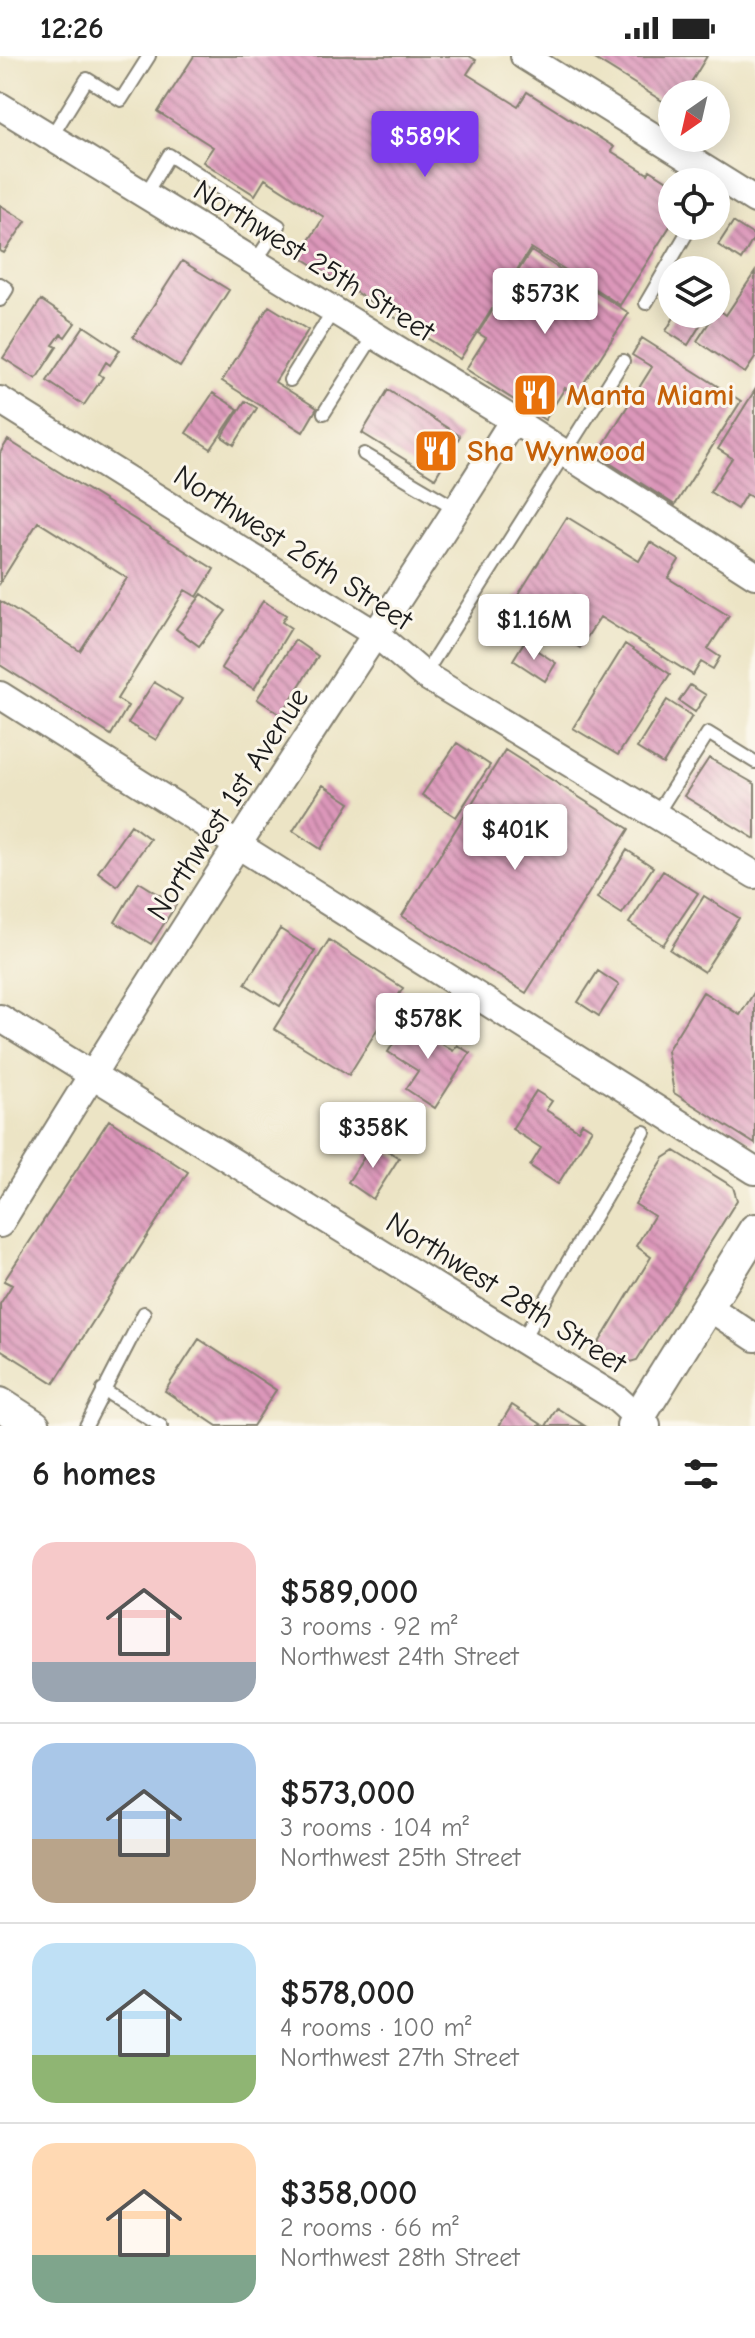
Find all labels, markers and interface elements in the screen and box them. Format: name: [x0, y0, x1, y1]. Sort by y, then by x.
text: 12:26: [40, 11, 104, 46]
north arrow: [658, 80, 730, 152]
map controls: [658, 80, 730, 328]
pin: $589K: [369, 111, 481, 179]
text: $589K: [389, 122, 461, 152]
button: locate: [658, 168, 730, 240]
street label: Northwest 25th Street: [187, 173, 442, 350]
button: layers: [658, 256, 730, 328]
pin: $573K: [489, 268, 601, 336]
text: $573K: [511, 279, 579, 309]
restaurant icon: Manta Miami: [511, 371, 559, 419]
place label: Manta Miami: [566, 378, 735, 413]
restaurant icon: Sha Wynwood: [412, 427, 460, 475]
place label: Sha Wynwood: [467, 434, 646, 469]
street label: Northwest 26th Street: [167, 458, 420, 639]
pin: $1.16M: [469, 594, 599, 662]
text: $1.16M: [496, 605, 572, 635]
street label: Northwest 1st Avenue: [140, 681, 316, 927]
pin: $401K: [459, 804, 571, 872]
text: $401K: [481, 815, 549, 845]
pin: $578K: [372, 993, 484, 1061]
text: $578K: [394, 1004, 462, 1034]
pin: $358K: [317, 1102, 429, 1170]
text: $358K: [338, 1113, 408, 1143]
street label: Northwest 28th Street: [379, 1205, 634, 1382]
icon: filters: [679, 1452, 723, 1496]
text: 6 homes: [32, 1454, 156, 1494]
text: $589,000: [280, 1572, 419, 1612]
icon: home: [96, 1574, 192, 1670]
text: 3 rooms · 92 m²: [280, 1612, 458, 1642]
text: Northwest 24th Street: [280, 1642, 519, 1672]
text: $573,000: [280, 1773, 415, 1813]
icon: home: [96, 1775, 192, 1871]
text: 3 rooms · 104 m²: [280, 1813, 469, 1843]
text: Northwest 25th Street: [280, 1843, 520, 1873]
text: $578,000: [280, 1973, 415, 2013]
icon: home: [96, 1975, 192, 2071]
text: 4 rooms · 100 m²: [280, 2013, 472, 2043]
text: Northwest 27th Street: [280, 2043, 519, 2073]
text: $358,000: [280, 2173, 418, 2213]
icon: home: [96, 2175, 192, 2271]
text: 2 rooms · 66 m²: [280, 2213, 459, 2243]
text: Northwest 28th Street: [280, 2243, 520, 2273]

